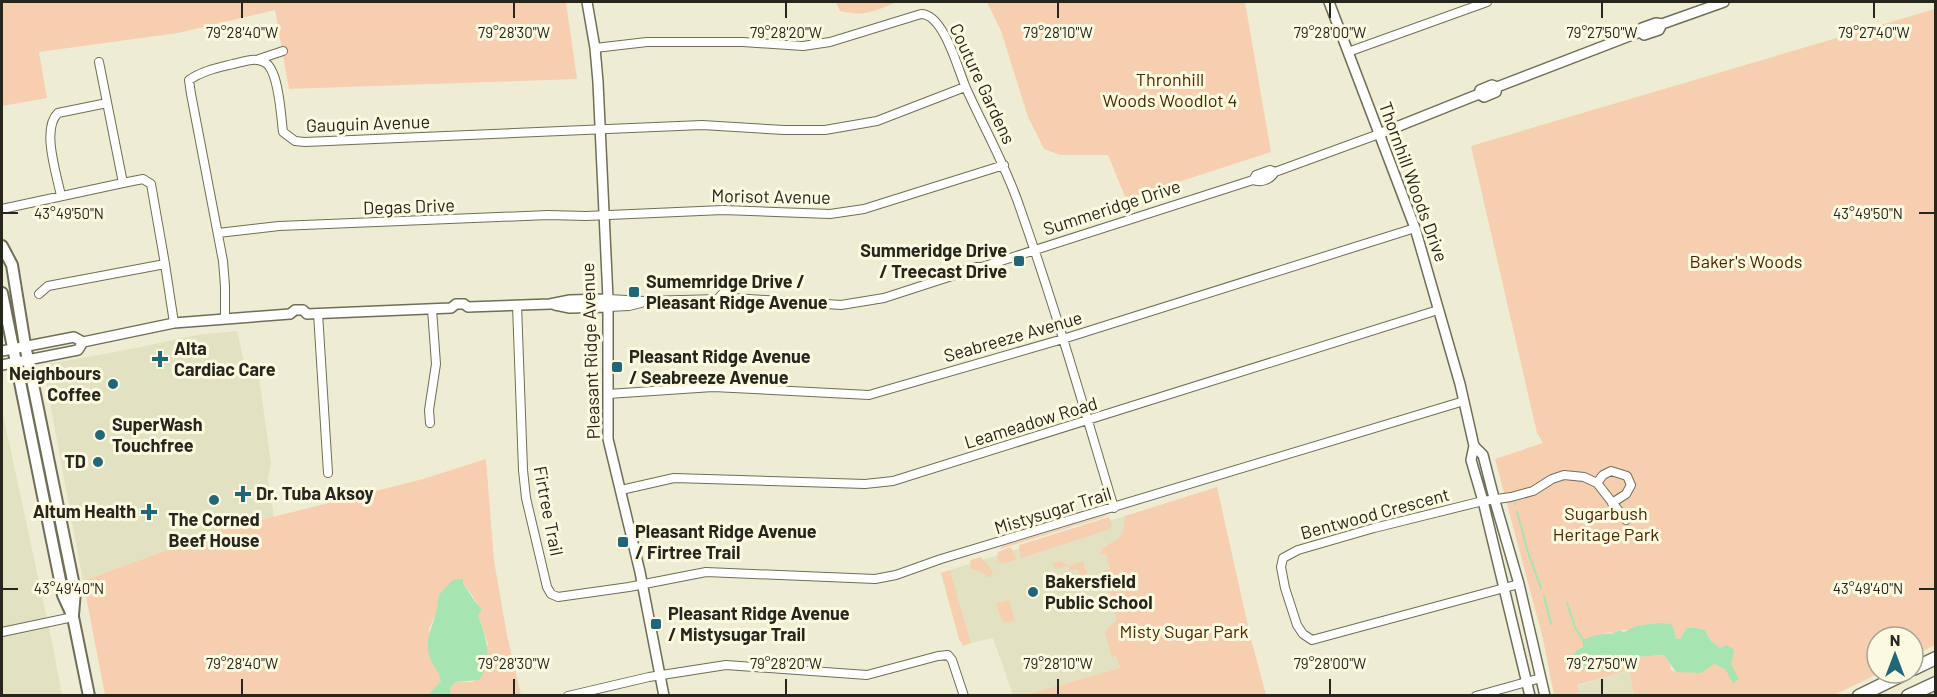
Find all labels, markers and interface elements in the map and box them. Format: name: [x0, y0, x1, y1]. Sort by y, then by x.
street label: Couture Gardens: [945, 20, 1020, 147]
text: 79°28'40"W: [206, 23, 278, 41]
text: 79°28'30"W: [478, 23, 550, 41]
text: 79°28'20"W: [750, 23, 822, 41]
text: 79°28'10"W: [1023, 23, 1093, 41]
text: 79°28'00"W: [1294, 23, 1366, 41]
text: 79°27'50"W: [1566, 23, 1638, 41]
text: 79°27'40"W: [1838, 23, 1910, 41]
park label: Thronhill Woods Woodlot 4: [1103, 68, 1237, 111]
street label: Thornhill Woods Drive: [1375, 99, 1453, 265]
street label: Gauguin Avenue: [306, 110, 430, 136]
street label: Summeridge Drive: [1040, 174, 1183, 240]
street label: Morisot Avenue: [711, 184, 831, 208]
street label: Degas Drive: [363, 193, 455, 219]
text: 43°49'50"N: [34, 204, 104, 222]
text: 43°49'50"N: [1833, 204, 1903, 222]
place label: Summeridge Drive / Treecast Drive: [860, 239, 1007, 282]
park label: Baker's Woods: [1690, 250, 1802, 272]
marker: Summeridge Drive / Treecast Drive: [1012, 254, 1026, 268]
street label: Pleasant Ridge Avenue: [576, 262, 604, 440]
place label: Sumemridge Drive / Pleasant Ridge Avenue: [646, 270, 828, 313]
marker: Sumemridge Drive / Pleasant Ridge Avenue: [627, 285, 641, 299]
street label: Seabreeze Avenue: [941, 306, 1085, 366]
place label: Alta Cardiac Care: [174, 337, 276, 380]
place label: Pleasant Ridge Avenue / Seabreeze Avenue: [629, 345, 811, 388]
marker: Alta Cardiac Care: [151, 350, 169, 368]
marker: Pleasant Ridge Avenue / Seabreeze Avenue: [610, 360, 624, 374]
place label: Neighbours Coffee: [9, 362, 101, 405]
marker: Neighbours Coffee: [106, 377, 120, 391]
street label: Leameadow Road: [961, 391, 1100, 453]
place label: SuperWash Touchfree: [112, 413, 203, 456]
marker: SuperWash Touchfree: [93, 428, 107, 442]
place label: TD: [64, 450, 86, 472]
marker: TD: [91, 455, 105, 469]
street label: Firtree Trail: [529, 464, 568, 558]
place label: Dr. Tuba Aksoy: [256, 482, 374, 504]
street label: Mistysugar Trail: [991, 482, 1114, 538]
street label: Bentwood Crescent: [1298, 483, 1452, 544]
marker: Dr. Tuba Aksoy: [234, 485, 252, 503]
marker: The Corned Beef House: [207, 493, 221, 507]
place label: Altum Health: [33, 500, 136, 522]
park label: Sugarbush Heritage Park: [1553, 502, 1659, 545]
marker: Altum Health: [140, 503, 158, 521]
place label: The Corned Beef House: [168, 508, 260, 551]
place label: Pleasant Ridge Avenue / Firtree Trail: [635, 520, 817, 563]
marker: Pleasant Ridge Avenue / Firtree Trail: [616, 535, 630, 549]
place label: Bakersfield Public School: [1045, 570, 1153, 613]
text: 43°49'40"N: [34, 579, 104, 597]
text: 43°49'40"N: [1833, 579, 1903, 597]
marker: Bakersfield Public School: [1026, 585, 1040, 599]
place label: Pleasant Ridge Avenue / Mistysugar Trail: [668, 602, 850, 645]
marker: Pleasant Ridge Avenue / Mistysugar Trail: [649, 617, 663, 631]
park label: Misty Sugar Park: [1119, 620, 1249, 642]
north arrow: [1865, 625, 1925, 685]
text: N: [1890, 630, 1900, 649]
text: 79°28'40"W: [206, 654, 278, 672]
text: 79°28'30"W: [478, 654, 550, 672]
text: 79°28'20"W: [750, 654, 822, 672]
text: 79°28'10"W: [1023, 654, 1093, 672]
text: 79°28'00"W: [1294, 654, 1366, 672]
text: 79°27'50"W: [1566, 654, 1638, 672]

